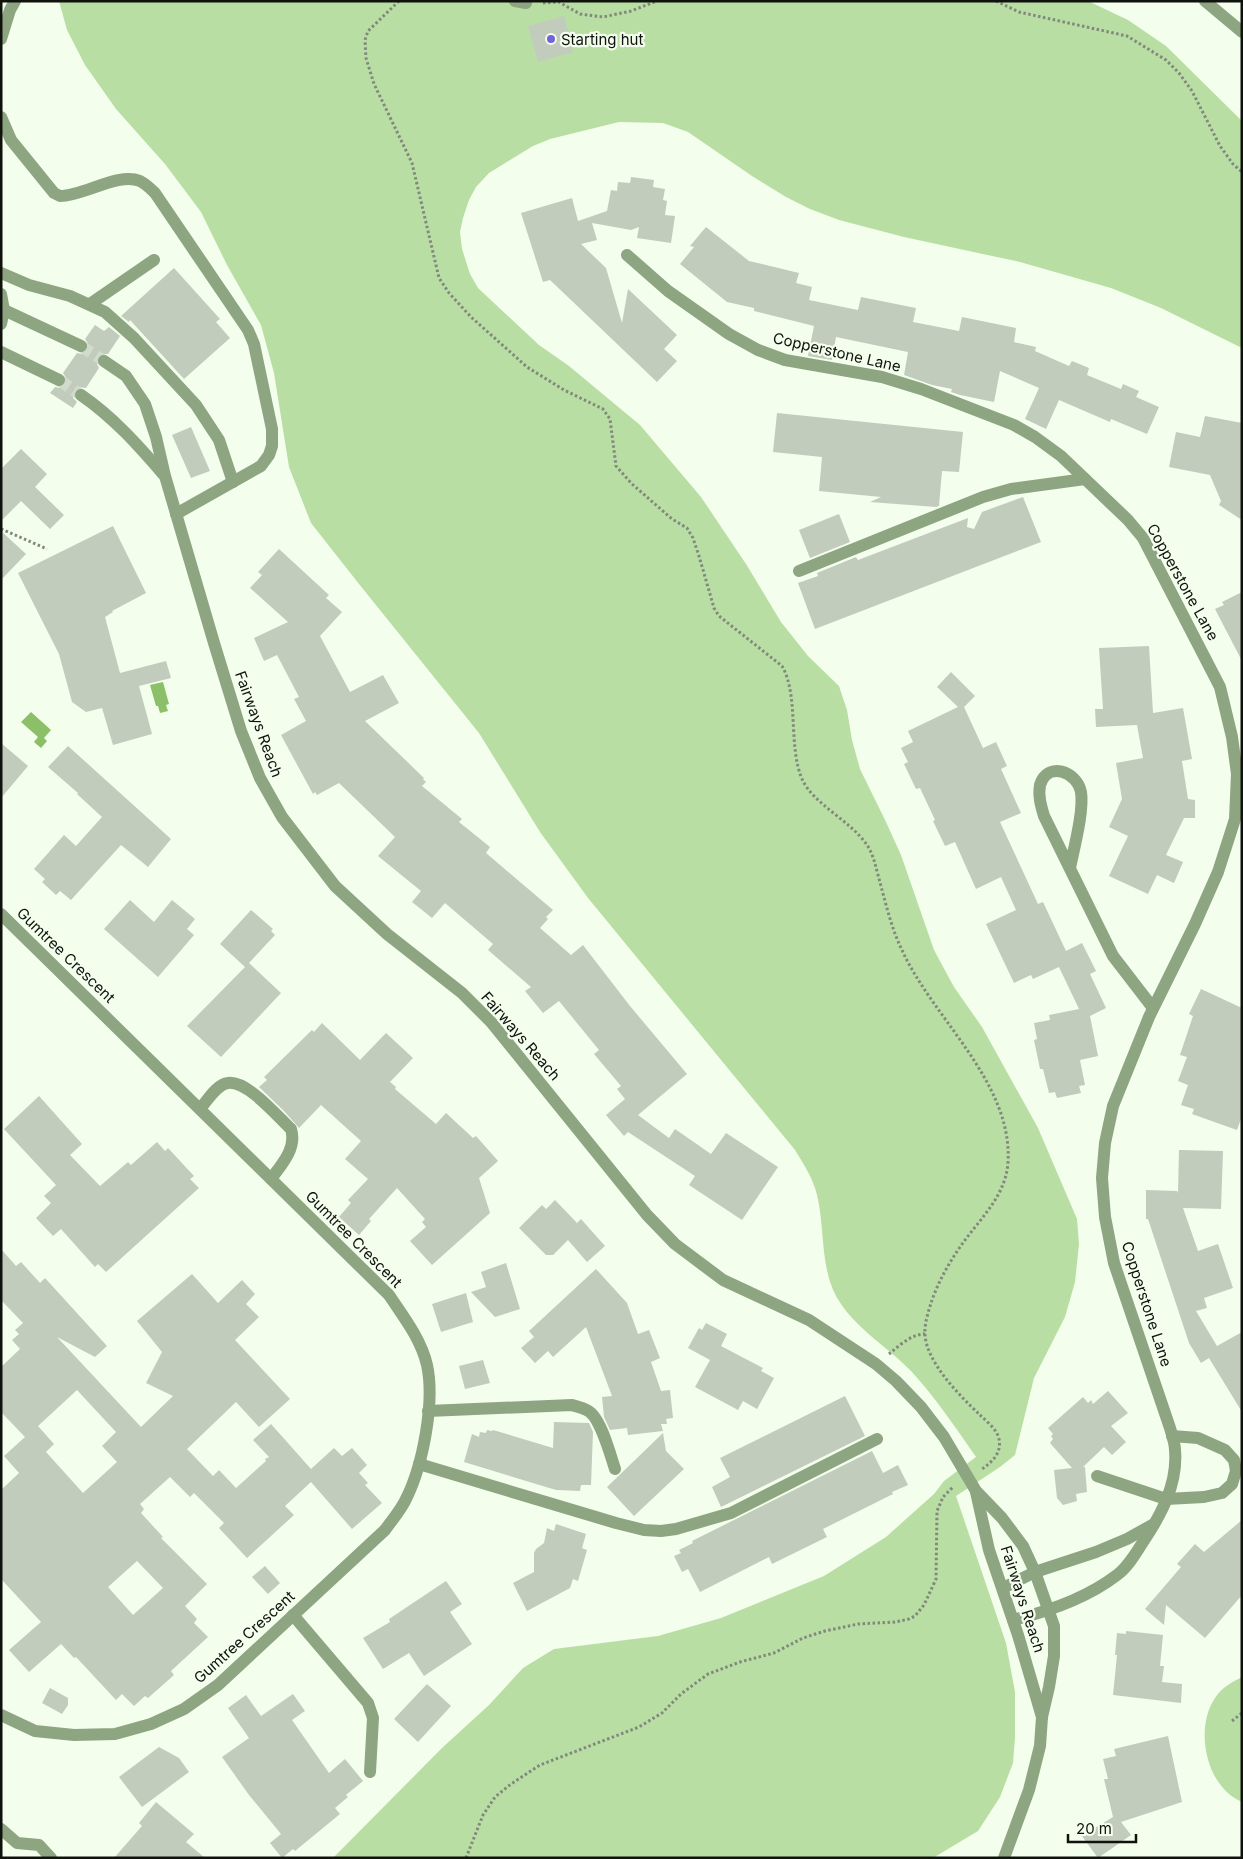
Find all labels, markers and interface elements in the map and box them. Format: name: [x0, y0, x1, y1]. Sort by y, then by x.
place label: Starting hut: [561, 30, 643, 49]
marker: Starting hut: [545, 33, 557, 45]
street label: Copperstone Lane: [771, 328, 903, 376]
street label: Copperstone Lane: [1143, 520, 1223, 644]
street label: Fairways Reach: [231, 668, 287, 780]
street label: Gumtree Crescent: [13, 903, 119, 1007]
street label: Fairways Reach: [477, 988, 565, 1084]
street label: Gumtree Crescent: [302, 1187, 406, 1291]
street label: Copperstone Lane: [1118, 1239, 1176, 1369]
street label: Fairways Reach: [997, 1543, 1049, 1655]
street label: Gumtree Crescent: [190, 1587, 298, 1687]
scale bar: [1068, 1812, 1136, 1844]
text: 20 m: [1076, 1819, 1112, 1838]

